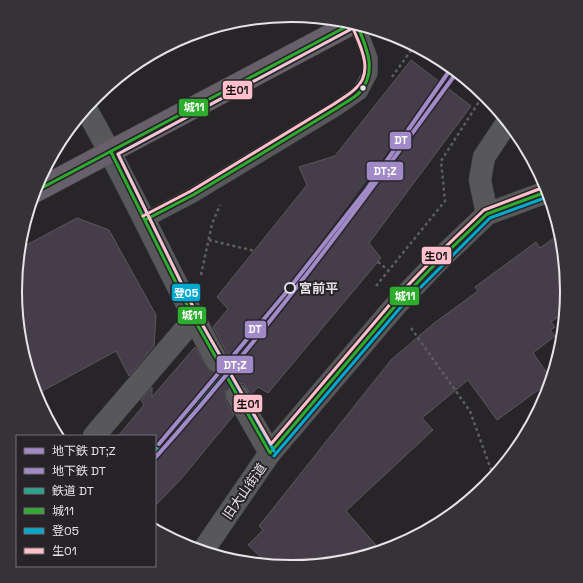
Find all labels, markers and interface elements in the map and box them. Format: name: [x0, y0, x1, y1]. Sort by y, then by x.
line badge: 生01: [222, 80, 253, 100]
text: 生01: [225, 83, 249, 97]
unlabelled marker: [358, 83, 368, 93]
line badge: 城11: [178, 98, 209, 117]
text: 城11: [184, 100, 204, 114]
line badge: DT: [389, 131, 412, 150]
text: DT: [394, 133, 408, 147]
line badge: DT;Z: [366, 161, 404, 181]
text: DT;Z: [373, 164, 397, 178]
line badge: 生01: [421, 246, 452, 265]
text: 生01: [424, 249, 448, 263]
place label: 宮前平: [299, 280, 338, 297]
marker: 宮前平: [284, 282, 296, 294]
line badge: 登05: [171, 283, 201, 302]
text: 登05: [174, 286, 199, 300]
line badge: 城11: [389, 286, 420, 306]
text: 城11: [395, 289, 415, 303]
line badge: 城11: [177, 306, 207, 325]
text: 城11: [182, 308, 202, 322]
line badge: DT: [244, 320, 267, 339]
text: DT: [248, 322, 262, 336]
line badge: DT;Z: [216, 355, 254, 374]
text: DT;Z: [223, 358, 247, 372]
line badge: 生01: [233, 394, 263, 413]
text: 生01: [236, 397, 260, 411]
legend: [16, 435, 156, 567]
text: 地下鉄 DT;Z: [52, 443, 116, 459]
street label: 旧大山街道: [219, 460, 270, 523]
text: 地下鉄 DT: [52, 463, 106, 479]
text: 鉄道 DT: [52, 483, 94, 499]
text: 城11: [52, 503, 74, 519]
text: 登05: [52, 523, 79, 539]
text: 生01: [52, 543, 77, 559]

